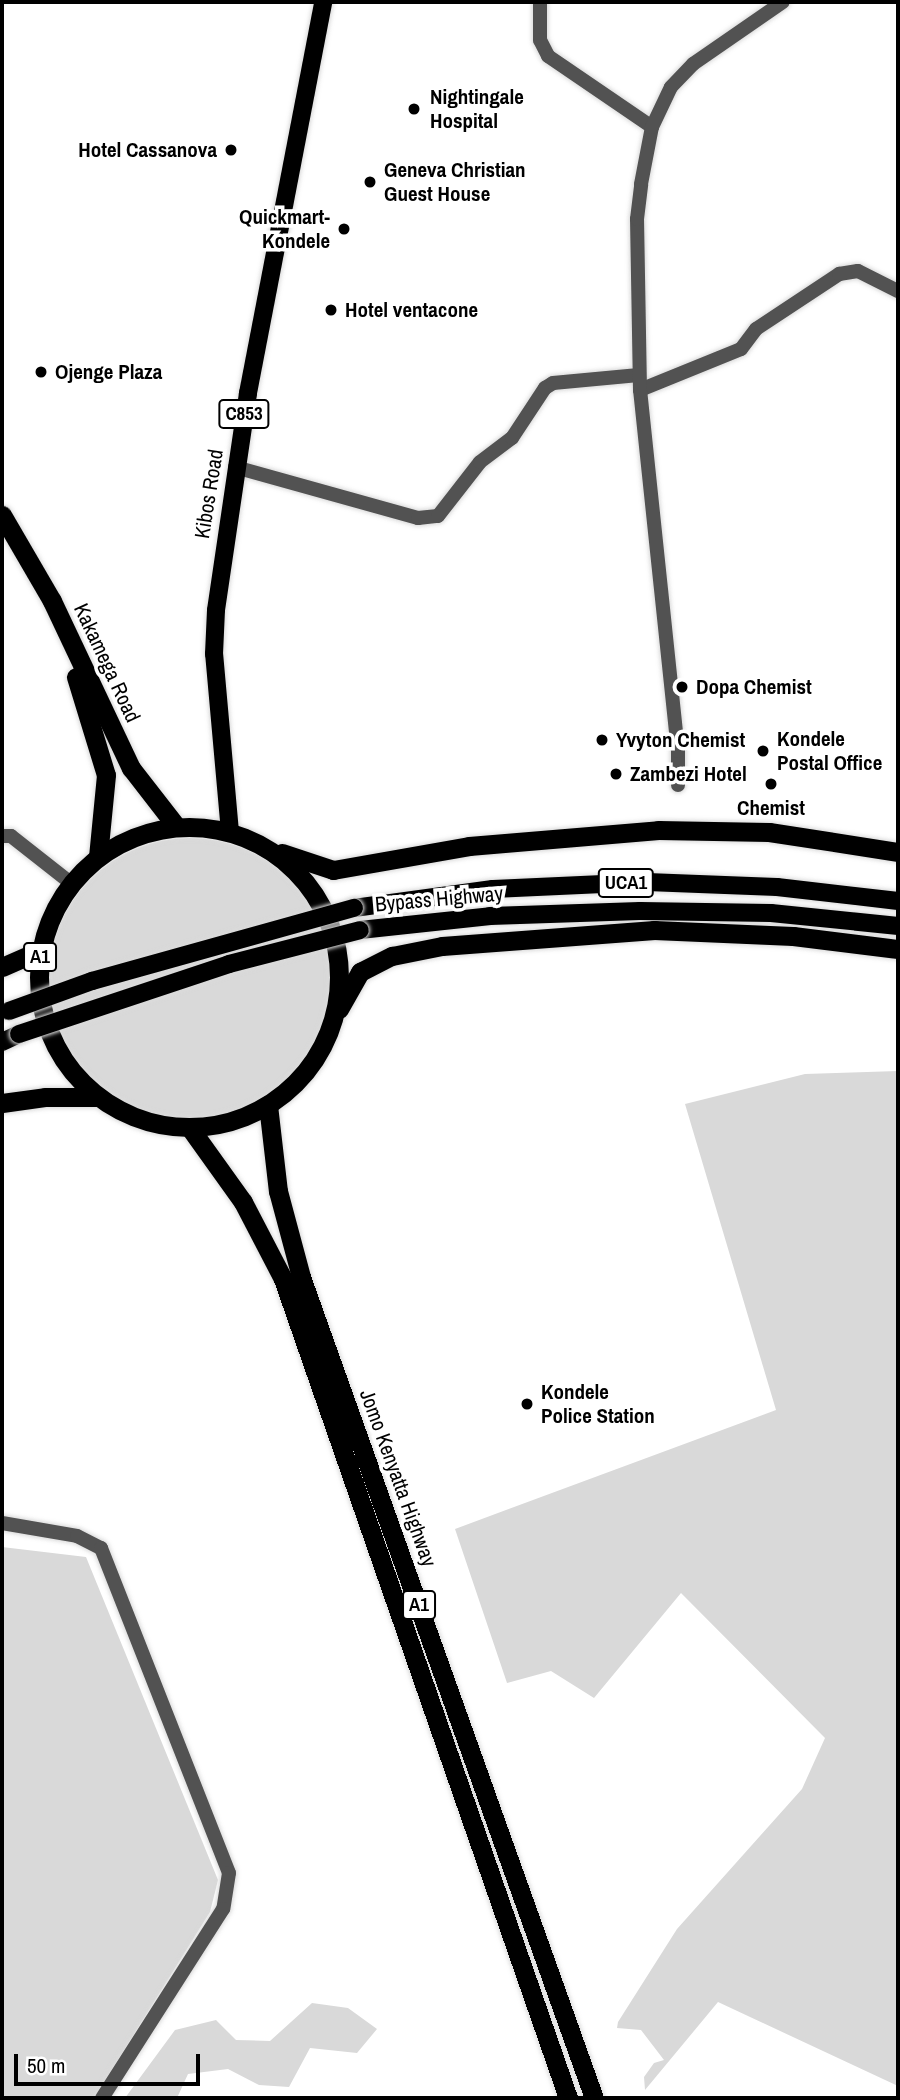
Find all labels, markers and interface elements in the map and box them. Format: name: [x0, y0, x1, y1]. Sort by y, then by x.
place label: Nightingale Hospital: [430, 84, 524, 134]
marker: Nightingale Hospital: [404, 99, 424, 119]
place label: Hotel Cassanova: [78, 137, 217, 163]
marker: Hotel Cassanova: [223, 142, 239, 158]
place label: Geneva Christian Guest House: [384, 157, 526, 207]
marker: Geneva Christian Guest House: [362, 174, 378, 190]
place label: Quickmart- Kondele: [239, 204, 330, 254]
marker: Quickmart- Kondele: [336, 221, 352, 237]
place label: Hotel ventacone: [345, 297, 478, 323]
marker: Hotel ventacone: [323, 302, 339, 318]
place label: Ojenge Plaza: [55, 359, 162, 385]
marker: Ojenge Plaza: [33, 364, 49, 380]
road number: C853: [218, 398, 270, 430]
street label: Kibos Road: [190, 448, 228, 540]
street label: Kakamega Road: [68, 600, 146, 726]
place label: Dopa Chemist: [696, 674, 812, 700]
marker: Dopa Chemist: [674, 679, 690, 695]
place label: Kondele Postal Office: [777, 726, 882, 776]
place label: Yvyton Chemist: [616, 727, 745, 753]
marker: Yvyton Chemist: [594, 732, 610, 748]
marker: Kondele Postal Office: [755, 743, 771, 759]
place label: Zambezi Hotel: [630, 761, 747, 787]
marker: Zambezi Hotel: [608, 766, 624, 782]
marker: Chemist: [763, 776, 779, 792]
place label: Chemist: [737, 795, 805, 821]
road number: UCA1: [596, 868, 656, 898]
street label: Bypass Highway: [374, 881, 504, 917]
road number: A1: [22, 942, 58, 973]
place label: Kondele Police Station: [541, 1379, 655, 1429]
street label: Jomo Kenyatta Highway: [354, 1386, 442, 1570]
marker: Kondele Police Station: [519, 1396, 535, 1412]
road number: A1: [402, 1590, 436, 1620]
scale bar: [18, 2040, 203, 2084]
text: 50 m: [27, 2051, 65, 2080]

